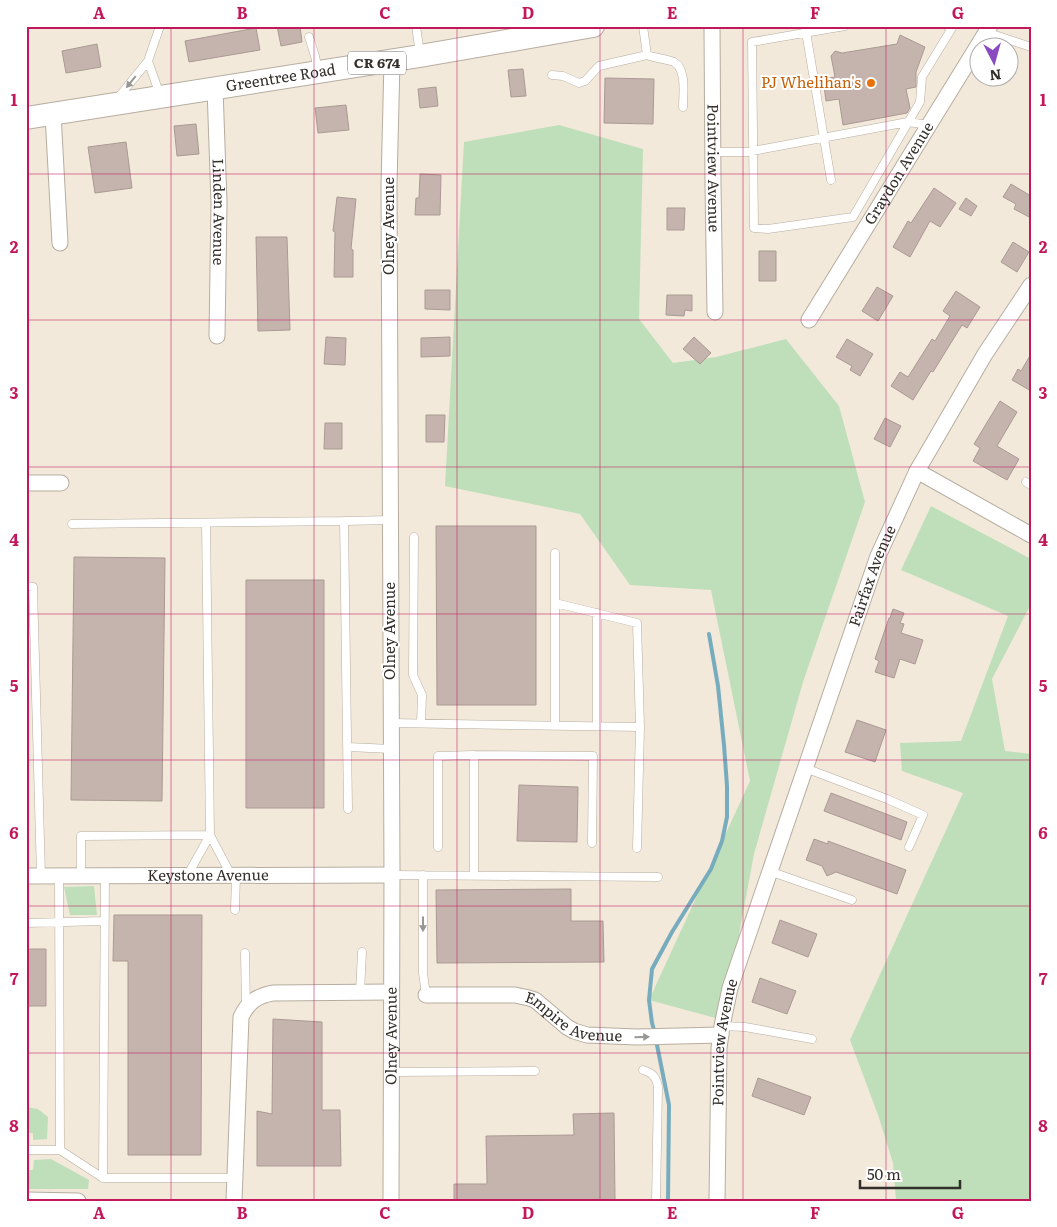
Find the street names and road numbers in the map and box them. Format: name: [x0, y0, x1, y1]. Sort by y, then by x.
road number: CR 674: [348, 52, 406, 74]
street label: Greentree Road: [224, 56, 337, 96]
street label: Pointview Avenue: [702, 104, 727, 233]
street label: Graydon Avenue: [857, 117, 939, 229]
street label: Linden Avenue: [207, 158, 232, 266]
street label: Olney Avenue: [376, 177, 399, 275]
street label: Fairfax Avenue: [842, 521, 901, 629]
street label: Olney Avenue: [377, 582, 400, 680]
street label: Keystone Avenue: [147, 862, 269, 886]
street label: Pointview Avenue: [705, 975, 743, 1106]
street label: Empire Avenue: [522, 985, 623, 1046]
street label: Olney Avenue: [378, 987, 402, 1085]

